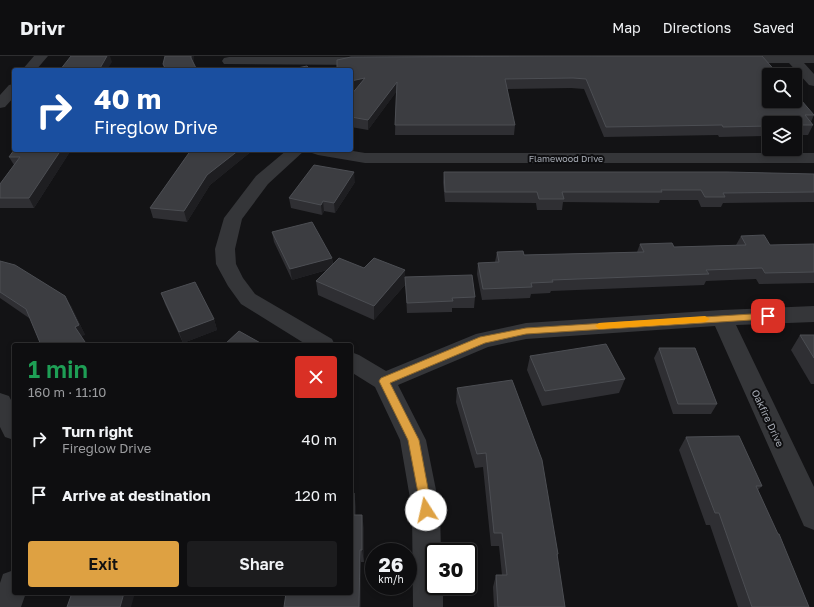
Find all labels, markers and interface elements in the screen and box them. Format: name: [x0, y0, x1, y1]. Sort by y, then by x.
text: Drivr: [20, 16, 65, 39]
text: Map: [612, 19, 641, 36]
text: Directions: [663, 19, 731, 36]
text: Saved: [753, 19, 794, 36]
map controls: [762, 68, 802, 156]
button: search: [762, 68, 802, 108]
text: 40 m: [94, 82, 161, 115]
icon: right: [28, 84, 80, 136]
text: Fireglow Drive: [94, 116, 218, 138]
button: layers: [762, 116, 802, 156]
street label: Flamewood Drive: [529, 153, 603, 164]
pin: [751, 299, 785, 333]
icon: arrive: [757, 305, 779, 327]
text: 1 min: [28, 354, 88, 383]
button: close: [295, 356, 337, 398]
text: 160 m · 11:10: [28, 384, 106, 400]
street label: Oakfire Drive: [749, 387, 787, 449]
text: Turn right: [62, 422, 133, 440]
icon: right: [28, 428, 50, 450]
text: 40 m: [302, 430, 337, 448]
text: Fireglow Drive: [62, 440, 151, 456]
icon: arrive: [28, 484, 50, 506]
text: Arrive at destination: [62, 486, 211, 504]
text: 120 m: [295, 486, 337, 504]
position arrow: [405, 489, 447, 531]
button: Exit: [28, 541, 179, 587]
button: Share: [187, 541, 337, 587]
speed limit sign: 30: [425, 543, 477, 595]
text: 26: [379, 552, 403, 576]
text: km/h: [378, 573, 404, 585]

